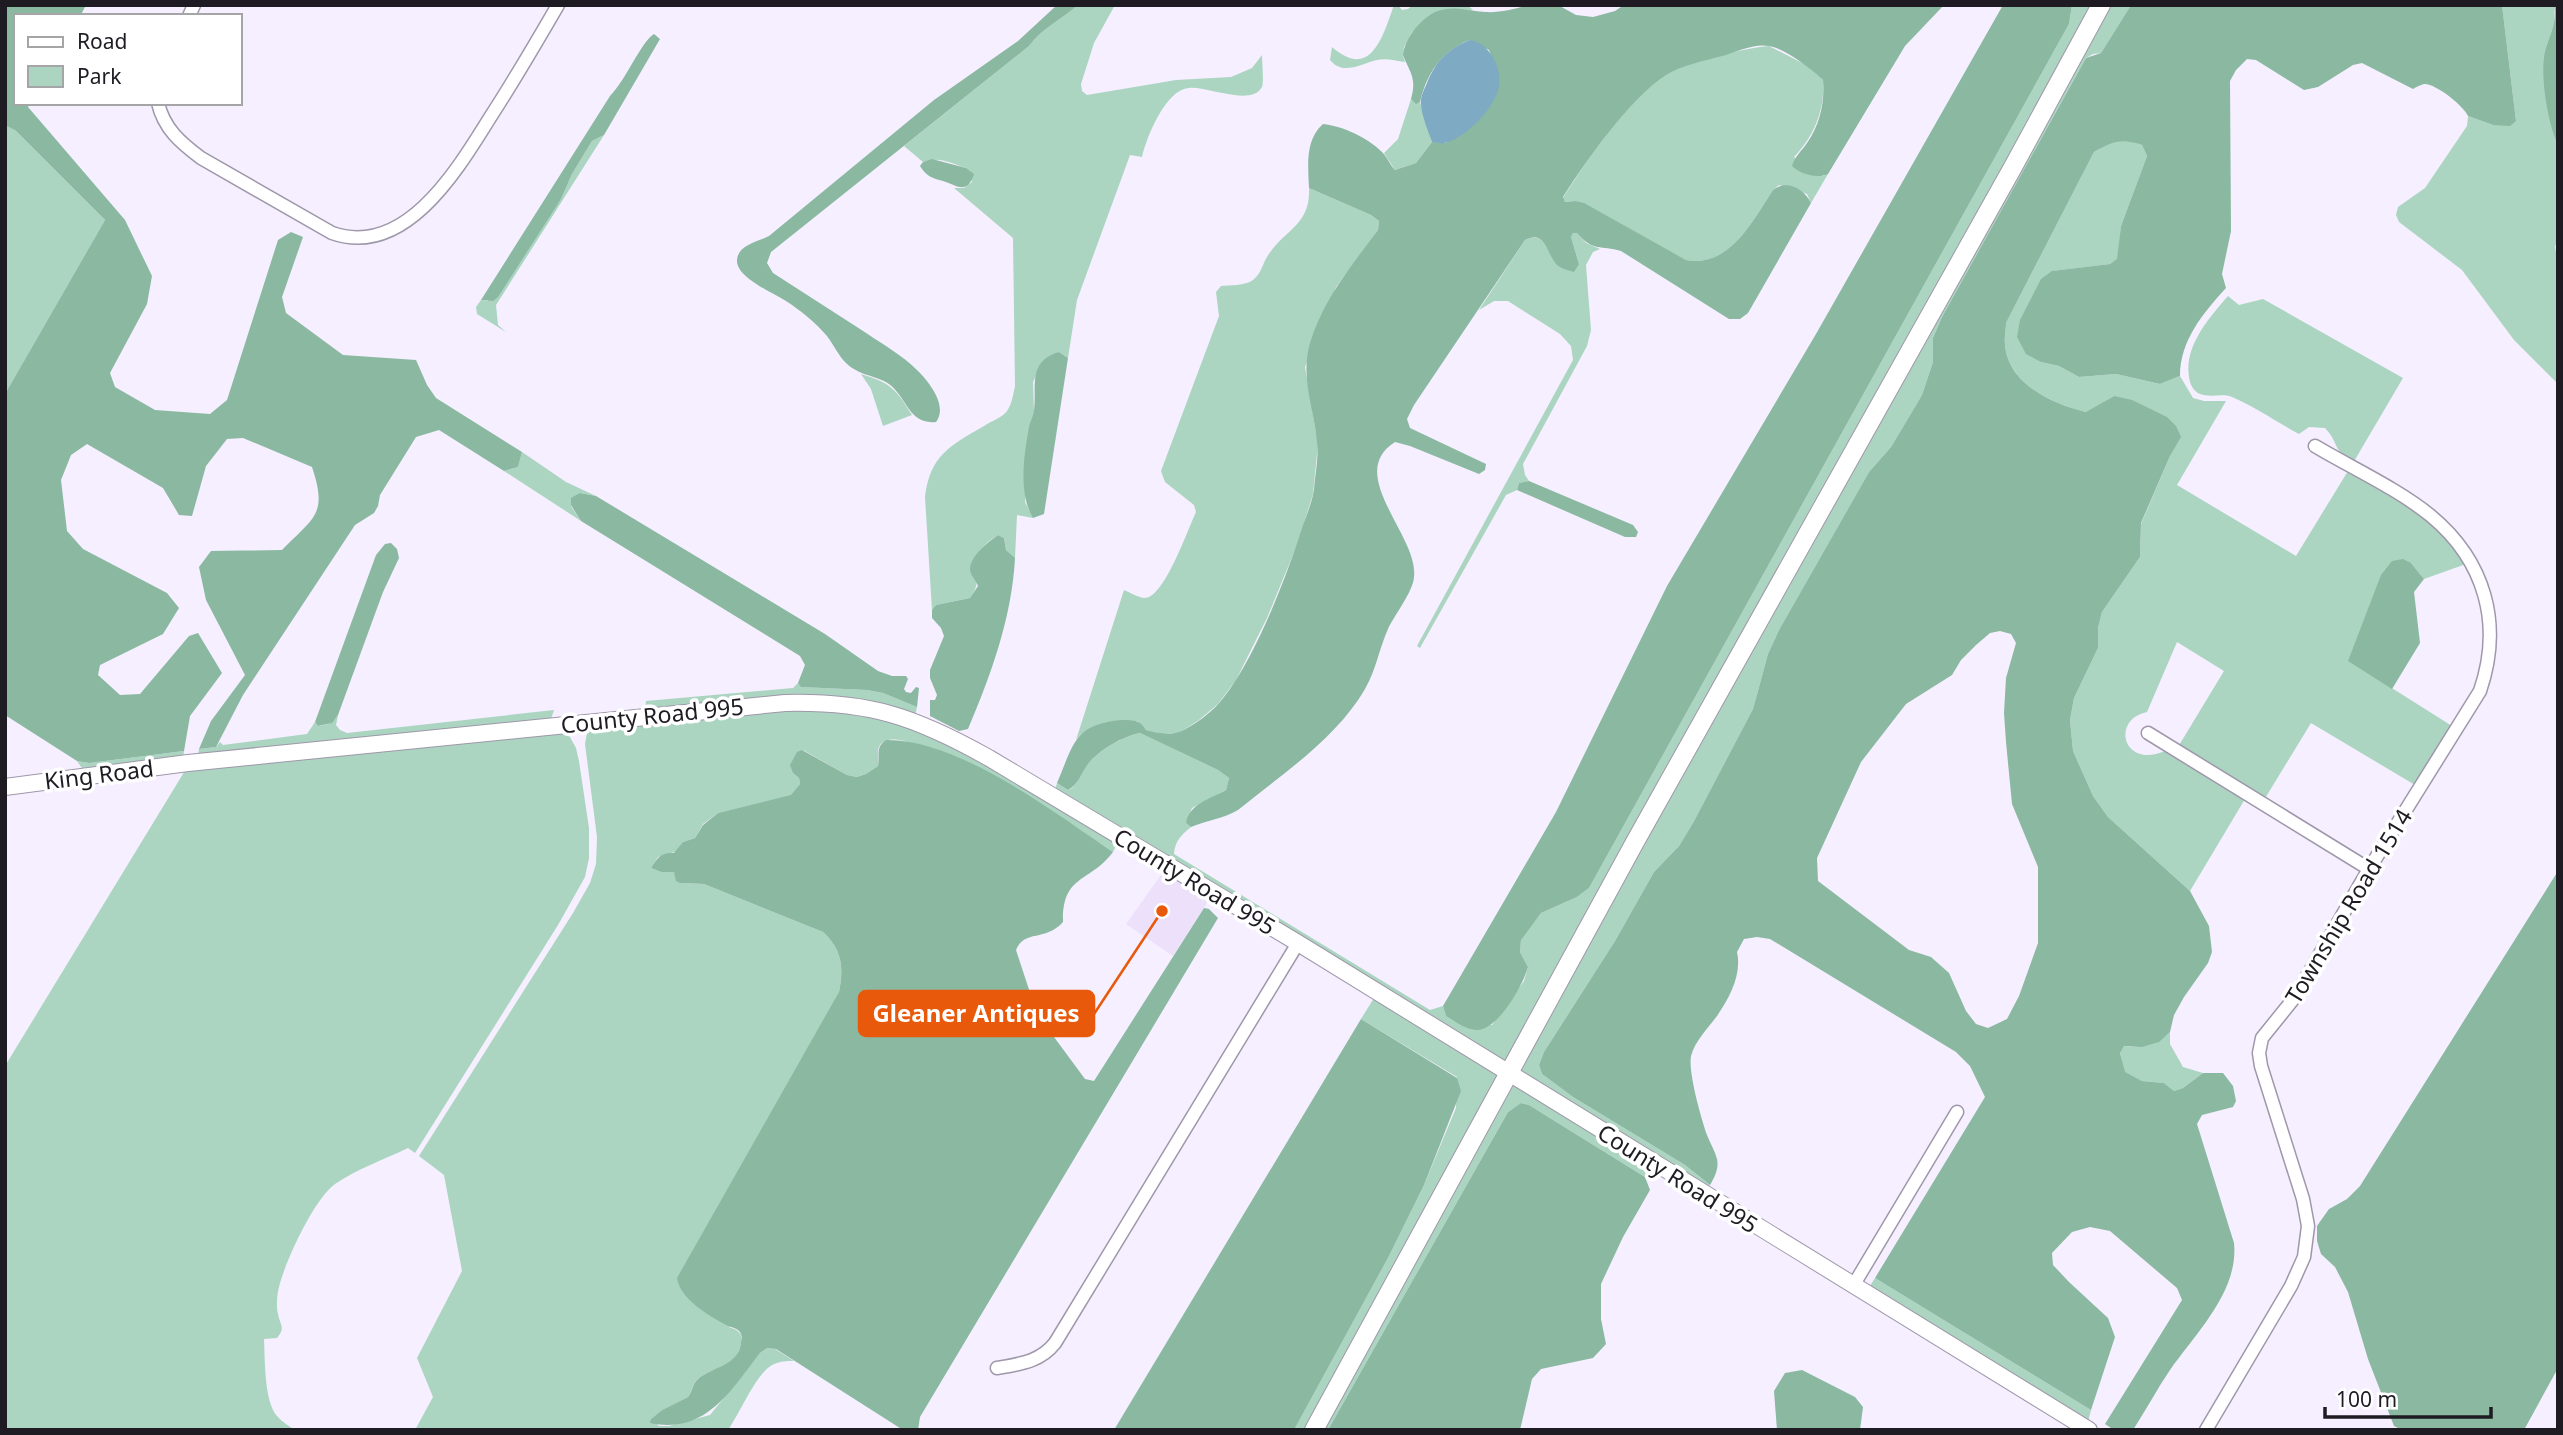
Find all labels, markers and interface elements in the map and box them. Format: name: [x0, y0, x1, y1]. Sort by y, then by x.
legend: [14, 14, 242, 105]
text: Road: [77, 27, 127, 55]
text: Park: [77, 62, 122, 90]
street label: County Road 995: [559, 689, 745, 741]
street label: King Road: [43, 751, 155, 797]
street label: Township Road 1514: [2277, 803, 2419, 1009]
street label: County Road 995: [1108, 820, 1282, 942]
callout: Gleaner Antiques: [859, 991, 1094, 1036]
text: Gleaner Antiques: [872, 996, 1080, 1029]
street label: County Road 995: [1592, 1116, 1764, 1240]
scale bar: [2325, 1376, 2491, 1420]
text: 100 m: [2336, 1385, 2397, 1413]

